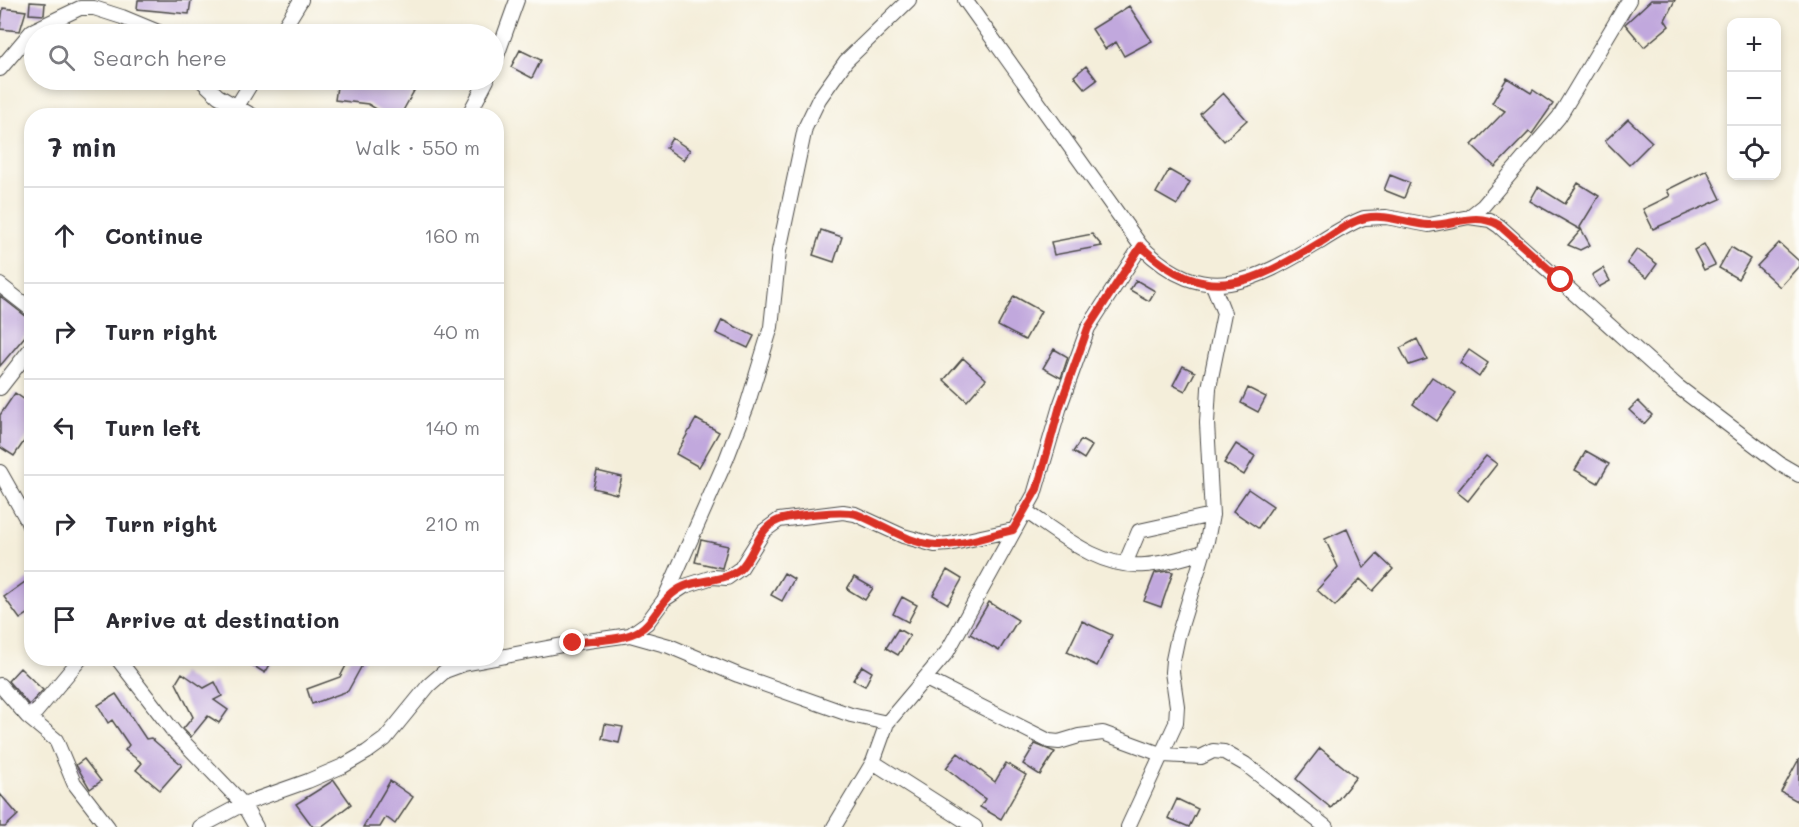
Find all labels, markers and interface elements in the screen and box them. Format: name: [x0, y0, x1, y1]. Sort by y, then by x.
map controls: [1727, 18, 1781, 180]
button: +: [1727, 18, 1781, 72]
search box: [24, 24, 504, 90]
icon: search: [45, 41, 78, 74]
text: Search here: [93, 43, 227, 72]
button: −: [1727, 72, 1781, 126]
button: locate: [1727, 126, 1781, 180]
text: 7 min: [48, 130, 116, 164]
text: Walk · 550 m: [355, 134, 480, 160]
icon: ahead: [48, 219, 81, 252]
text: Continue: [105, 221, 203, 250]
text: 160 m: [424, 222, 480, 248]
route start: [1547, 266, 1573, 292]
icon: right: [48, 315, 81, 348]
text: Turn right: [105, 317, 217, 346]
text: 40 m: [434, 318, 480, 344]
icon: left: [48, 411, 81, 444]
text: Turn left: [105, 413, 201, 442]
text: 140 m: [425, 414, 480, 440]
icon: right: [48, 507, 81, 540]
text: Turn right: [105, 509, 217, 538]
text: 210 m: [425, 510, 480, 536]
icon: arrive: [48, 603, 81, 636]
text: Arrive at destination: [105, 605, 340, 634]
route end: [559, 629, 585, 655]

